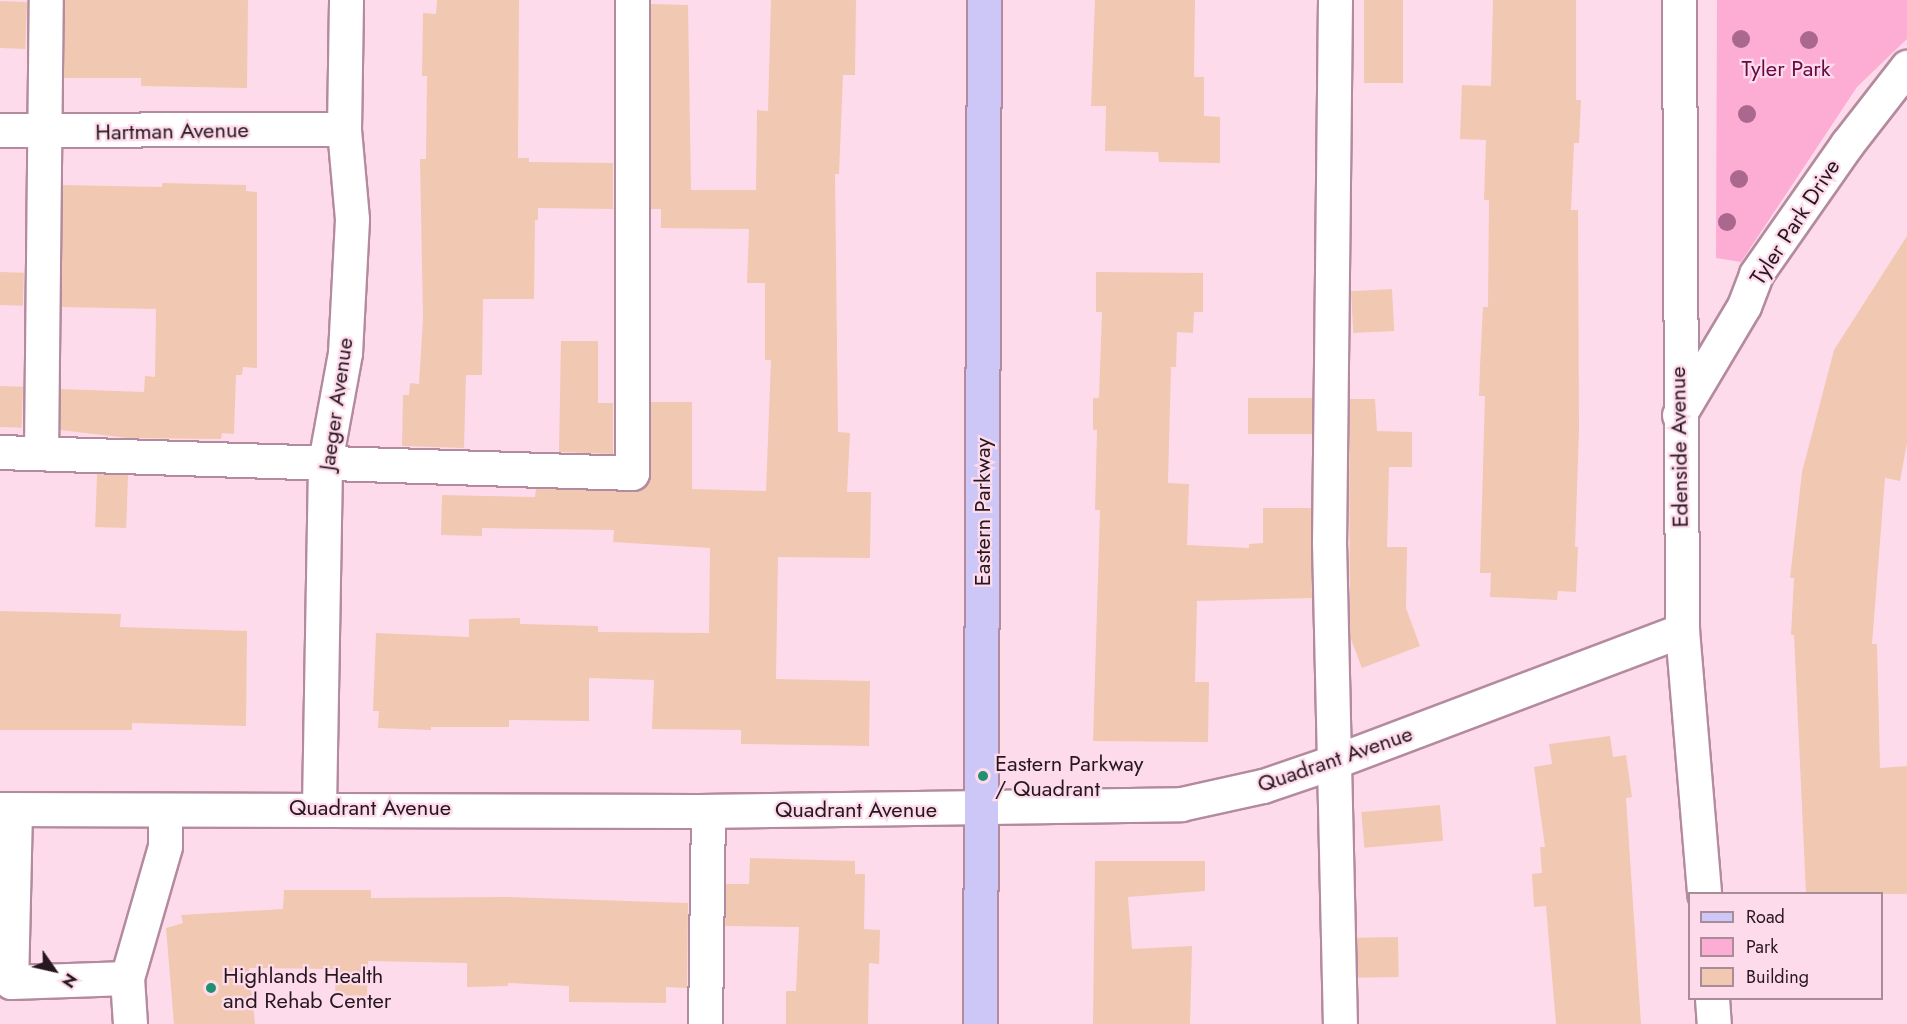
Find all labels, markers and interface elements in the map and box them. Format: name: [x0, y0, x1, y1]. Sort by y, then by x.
park label: Tyler Park: [1742, 56, 1830, 82]
street label: Hartman Avenue: [95, 116, 249, 146]
street label: Tyler Park Drive: [1745, 154, 1845, 290]
street label: Jaeger Avenue: [314, 336, 358, 472]
street label: Edenside Avenue: [1664, 366, 1694, 528]
street label: Eastern Parkway: [970, 438, 996, 586]
street label: Quadrant Avenue: [1254, 720, 1416, 798]
place label: Eastern Parkway / Quadrant: [995, 750, 1143, 802]
marker: Eastern Parkway / Quadrant: [976, 769, 990, 783]
street label: Quadrant Avenue: [289, 795, 451, 821]
street label: Quadrant Avenue: [775, 797, 937, 823]
legend: [1688, 892, 1883, 1000]
text: Road: [1746, 904, 1785, 930]
text: Park: [1746, 934, 1778, 960]
north arrow: [24, 940, 84, 1000]
place label: Highlands Health and Rehab Center: [223, 962, 391, 1014]
text: Building: [1746, 964, 1809, 990]
text: N: [56, 969, 82, 992]
marker: Highlands Health and Rehab Center: [204, 981, 218, 995]

